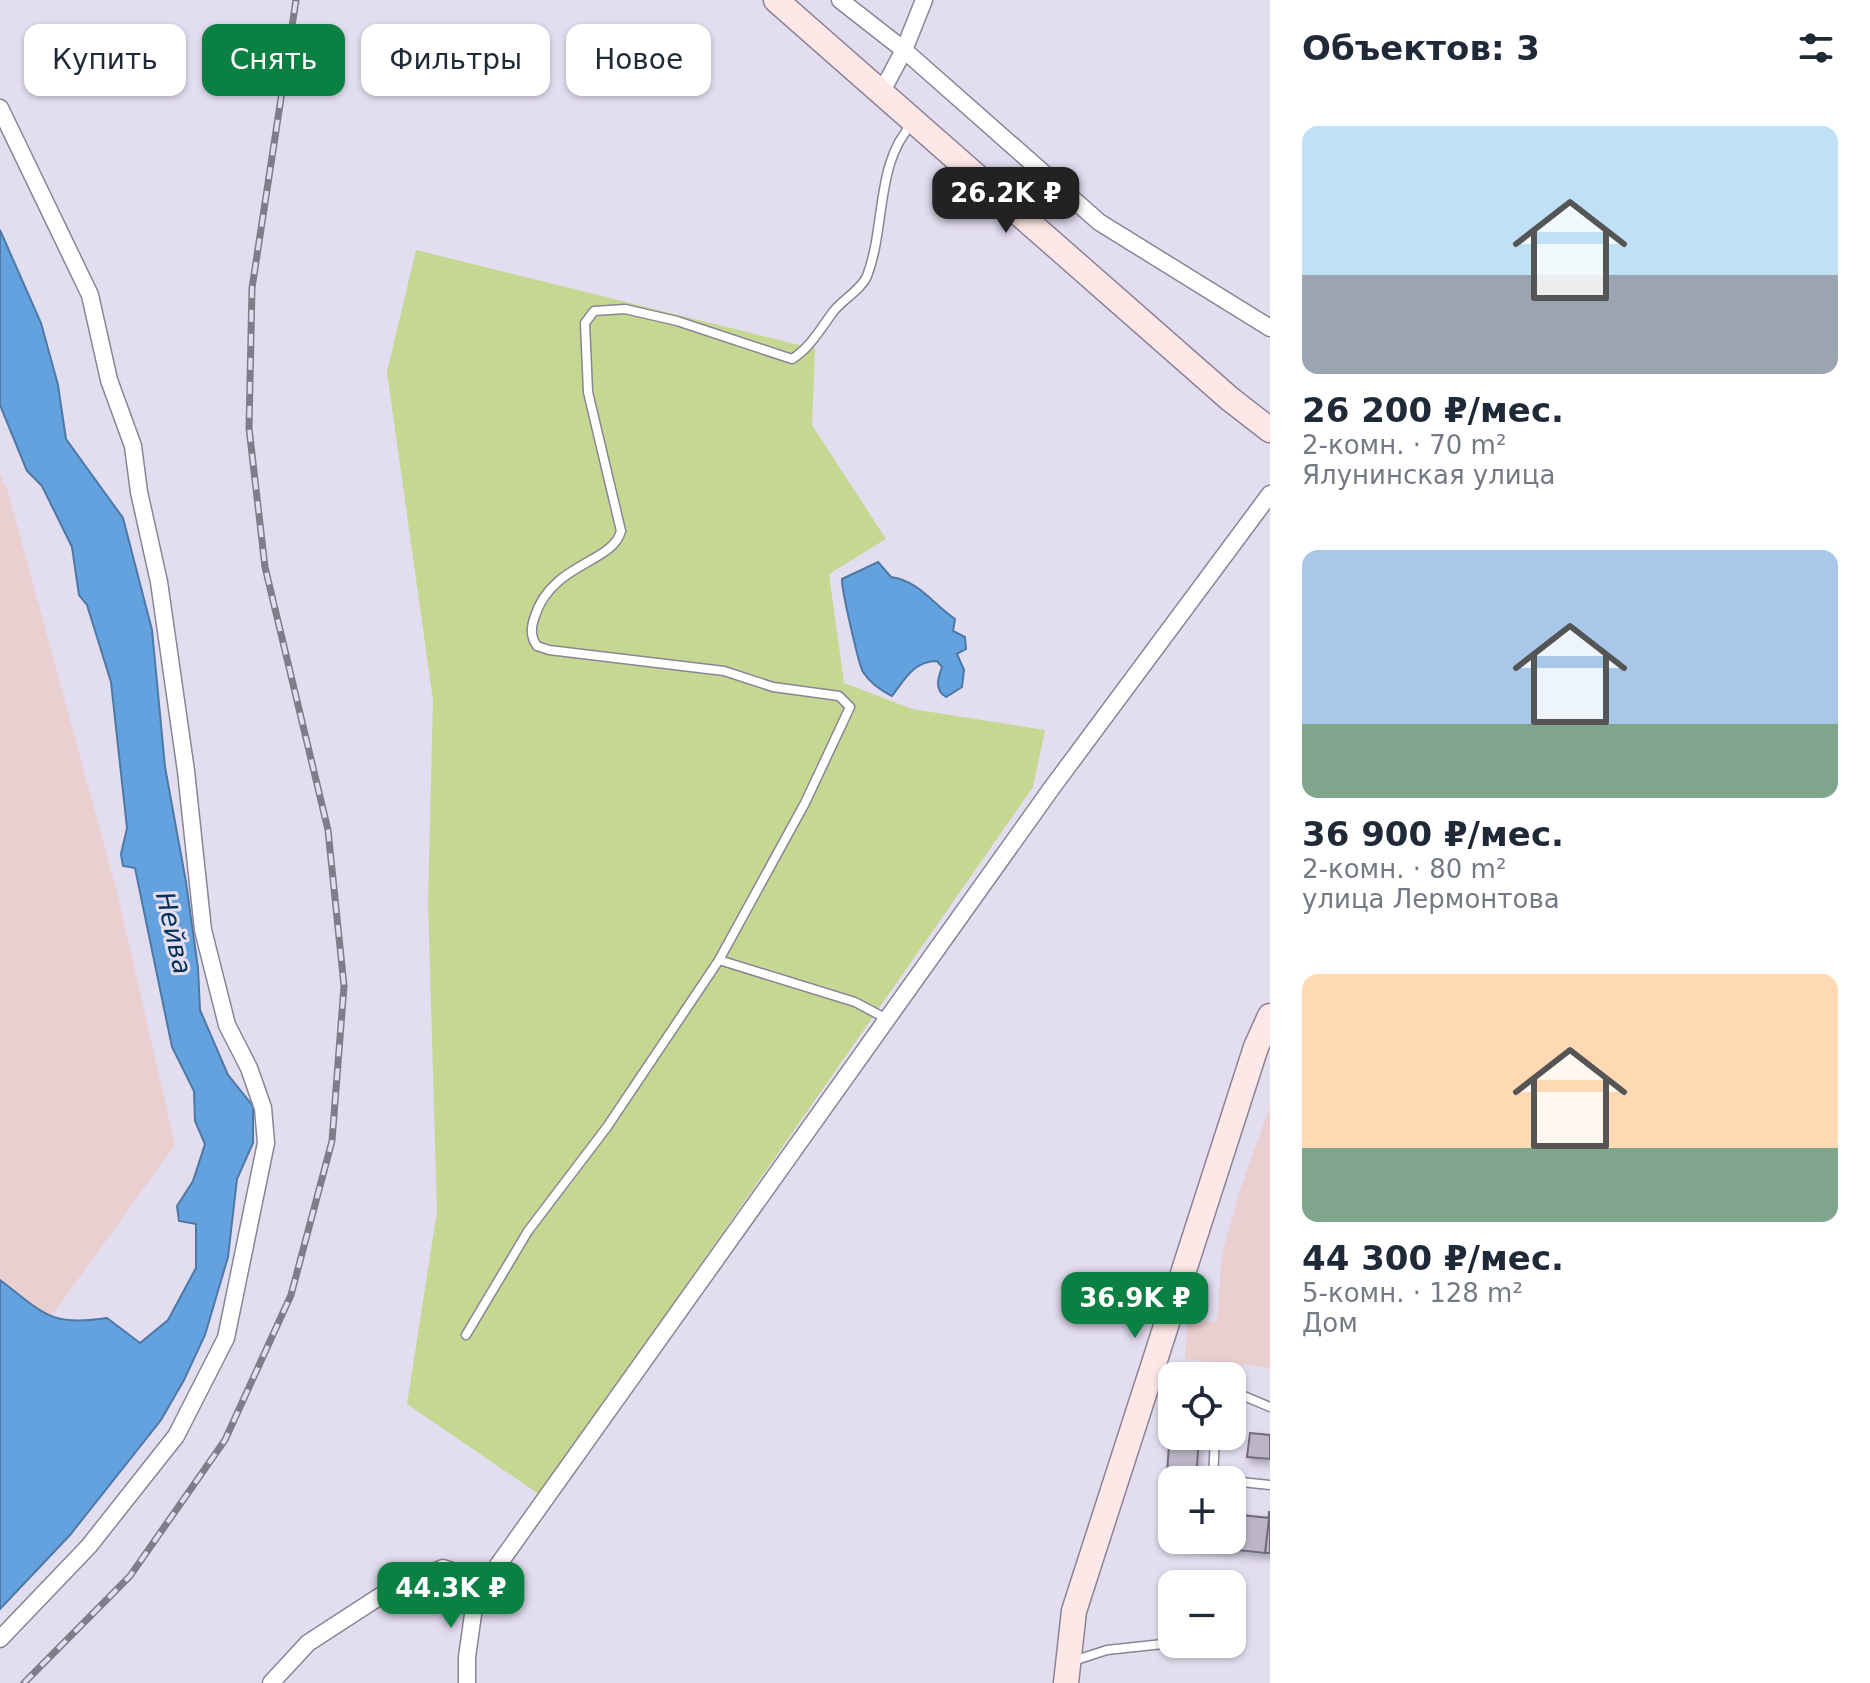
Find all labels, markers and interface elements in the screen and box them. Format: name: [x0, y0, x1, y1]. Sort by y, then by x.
chip: Купить: [24, 24, 186, 96]
chip: Снять: [202, 24, 345, 96]
chip: Фильтры: [361, 24, 550, 96]
chip: Новое: [566, 24, 711, 96]
icon: filters: [1794, 26, 1838, 70]
text: Объектов: 3: [1302, 28, 1540, 68]
pin: 26.2K ₽: [932, 167, 1080, 235]
text: 26.2K ₽: [950, 178, 1062, 208]
icon: home: [1498, 178, 1642, 322]
text: 26 200 ₽/мес.: [1302, 390, 1564, 430]
text: 2-комн. · 70 m²: [1302, 430, 1506, 460]
text: Ялунинская улица: [1302, 460, 1555, 490]
icon: home: [1498, 602, 1642, 746]
text: 36 900 ₽/мес.: [1302, 814, 1564, 854]
text: 2-комн. · 80 m²: [1302, 854, 1506, 884]
text: улица Лермонтова: [1302, 884, 1560, 914]
water label: Нейва: [150, 889, 198, 977]
icon: home: [1498, 1026, 1642, 1170]
text: 44 300 ₽/мес.: [1302, 1238, 1564, 1278]
pin: 36.9K ₽: [1061, 1272, 1209, 1340]
text: 5-комн. · 128 m²: [1302, 1278, 1523, 1308]
text: 36.9K ₽: [1079, 1283, 1191, 1313]
text: Дом: [1302, 1308, 1358, 1338]
map controls: [1158, 1362, 1246, 1658]
button: locate: [1158, 1362, 1246, 1450]
button: +: [1158, 1466, 1246, 1554]
pin: 44.3K ₽: [377, 1562, 525, 1630]
button: −: [1158, 1570, 1246, 1658]
text: 44.3K ₽: [395, 1573, 507, 1603]

